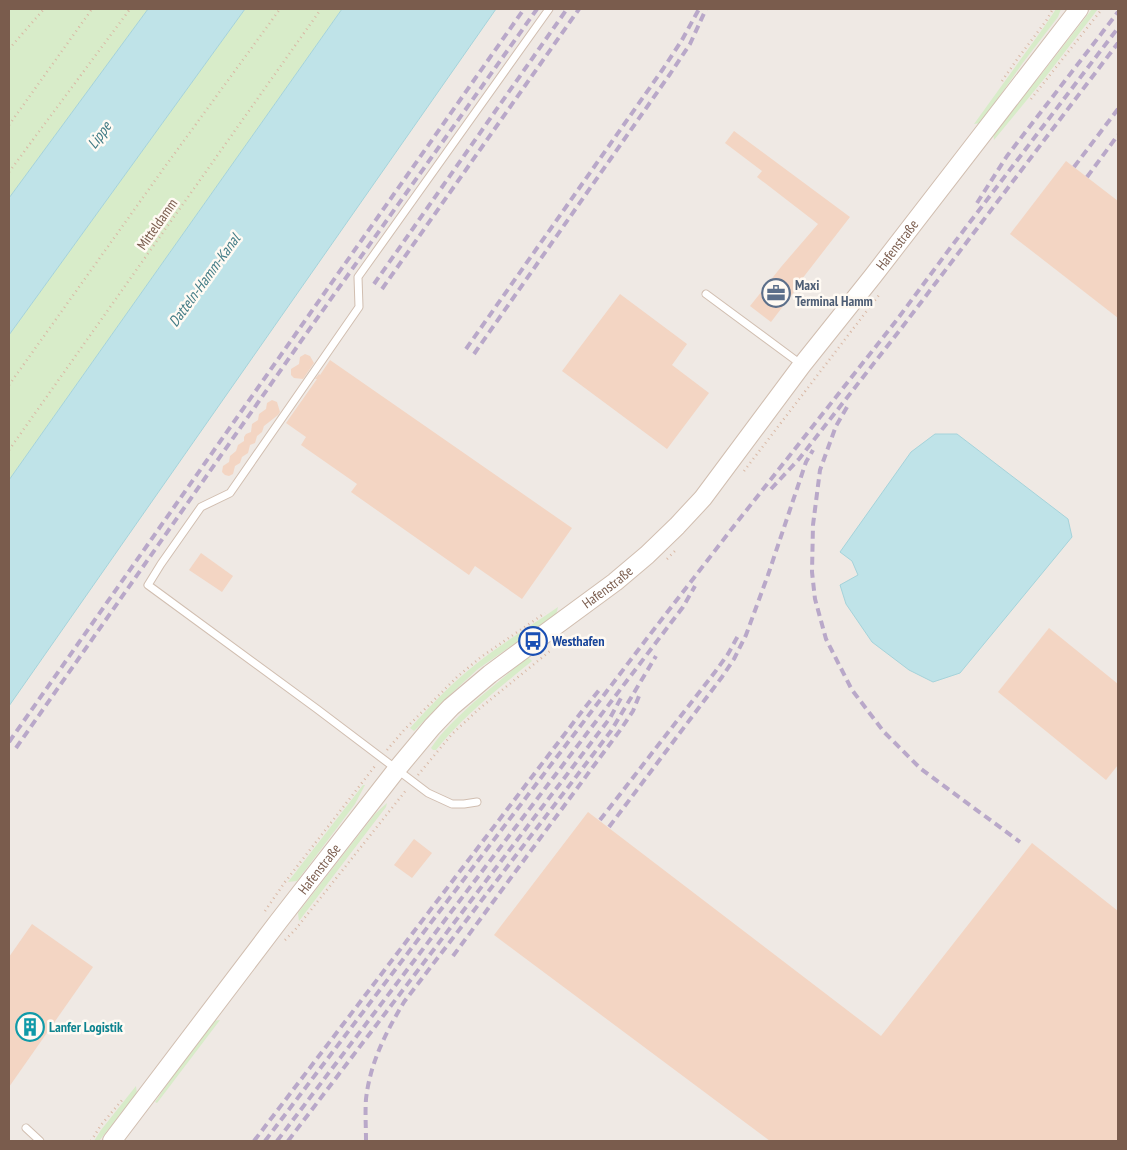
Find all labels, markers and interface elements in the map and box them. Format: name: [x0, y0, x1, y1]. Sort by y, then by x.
water label: Lippe: [83, 117, 116, 152]
street label: Mitteldamm: [133, 195, 181, 253]
street label: Hafenstraße: [872, 216, 922, 274]
water label: Datteln-Hamm-Kanal: [164, 229, 245, 330]
place label: Maxi Terminal Hamm: [795, 276, 873, 310]
office icon: Maxi Terminal Hamm: [761, 278, 791, 308]
street label: Hafenstraße: [578, 562, 637, 612]
bus stop icon: Westhafen: [518, 626, 548, 656]
place label: Westhafen: [551, 632, 604, 650]
street label: Hafenstraße: [294, 840, 345, 898]
building icon: Lanfer Logistik: [15, 1012, 45, 1042]
place label: Lanfer Logistik: [49, 1018, 123, 1036]

